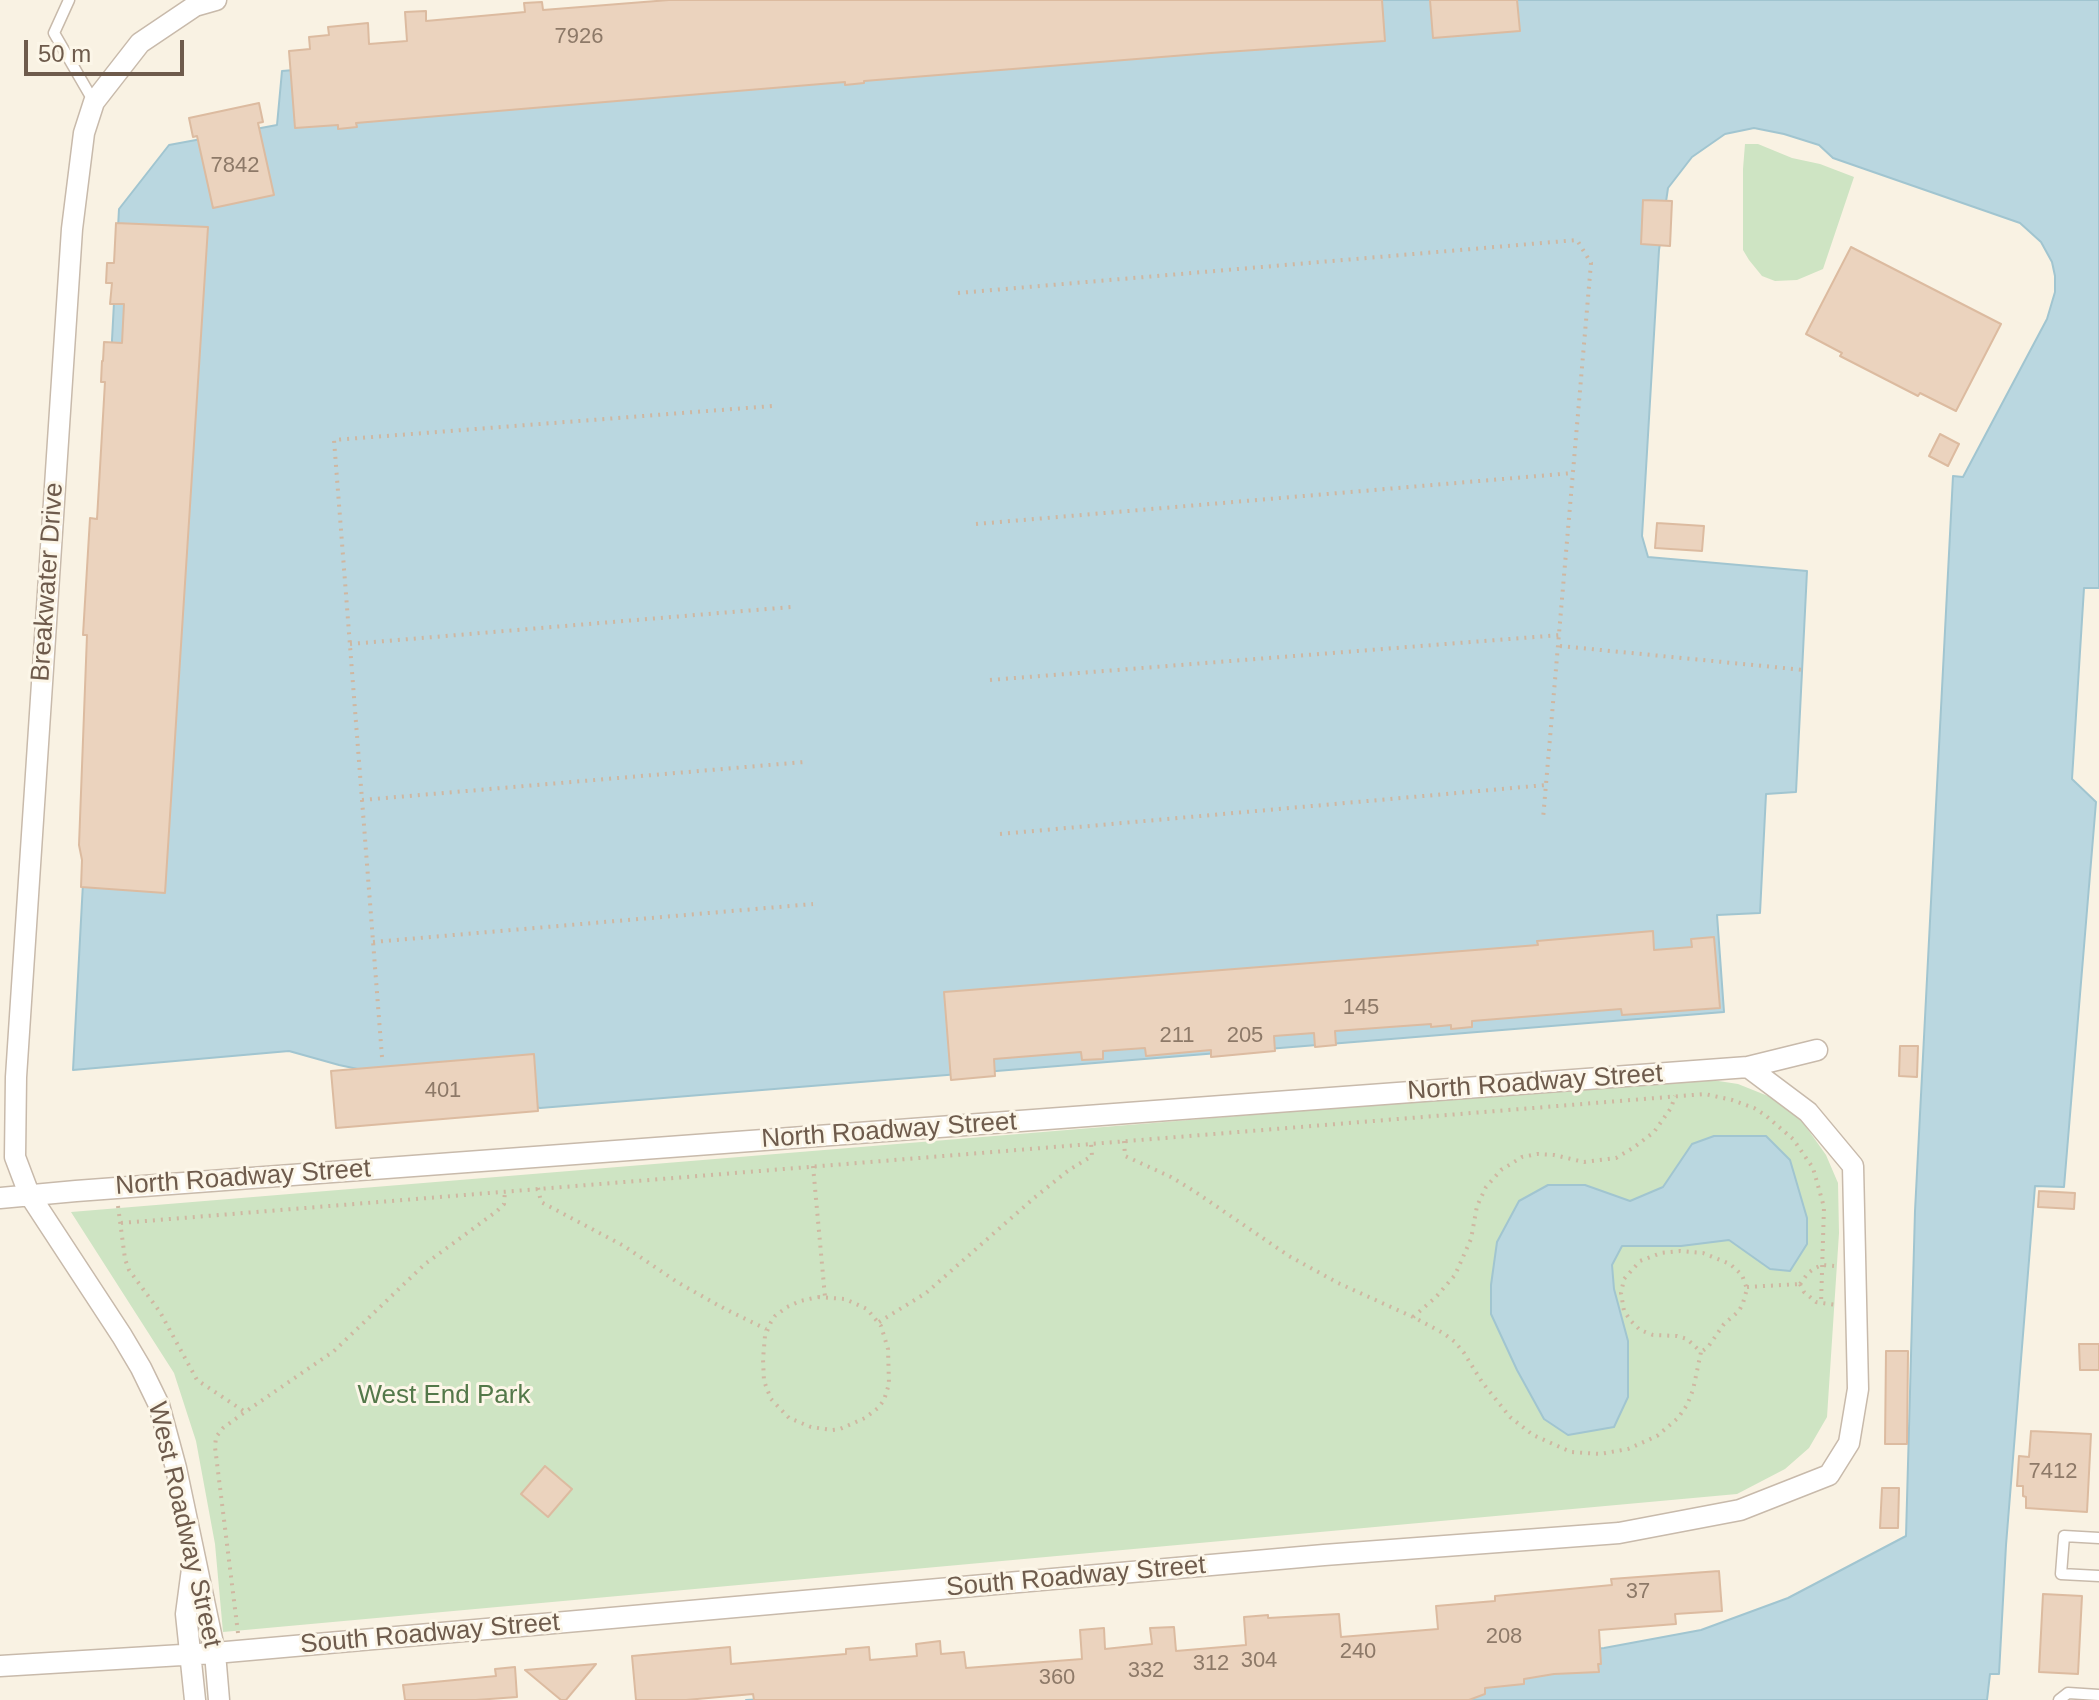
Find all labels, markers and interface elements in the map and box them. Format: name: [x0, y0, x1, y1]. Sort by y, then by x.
scale bar: [28, 24, 188, 74]
house number: 7926: [555, 24, 603, 50]
text: 50 m: [38, 40, 91, 67]
house number: 7842: [211, 153, 259, 179]
street label: Breakwater Drive: [25, 481, 71, 683]
house number: 145: [1343, 995, 1379, 1021]
house number: 211: [1159, 1023, 1195, 1049]
house number: 205: [1227, 1023, 1263, 1049]
street label: North Roadway Street: [1406, 1059, 1664, 1107]
house number: 401: [425, 1078, 461, 1104]
street label: North Roadway Street: [760, 1107, 1018, 1155]
street label: North Roadway Street: [114, 1154, 372, 1202]
park label: West End Park: [358, 1380, 530, 1412]
street label: West Roadway Street: [141, 1399, 227, 1651]
house number: 7412: [2029, 1459, 2077, 1485]
street label: South Roadway Street: [945, 1550, 1207, 1604]
house number: 37: [1626, 1579, 1650, 1605]
street label: South Roadway Street: [299, 1607, 561, 1661]
house number: 208: [1486, 1624, 1522, 1650]
house number: 240: [1340, 1639, 1376, 1665]
house number: 304: [1241, 1648, 1277, 1674]
house number: 312: [1193, 1651, 1229, 1677]
house number: 332: [1128, 1658, 1164, 1684]
house number: 360: [1039, 1665, 1075, 1691]

